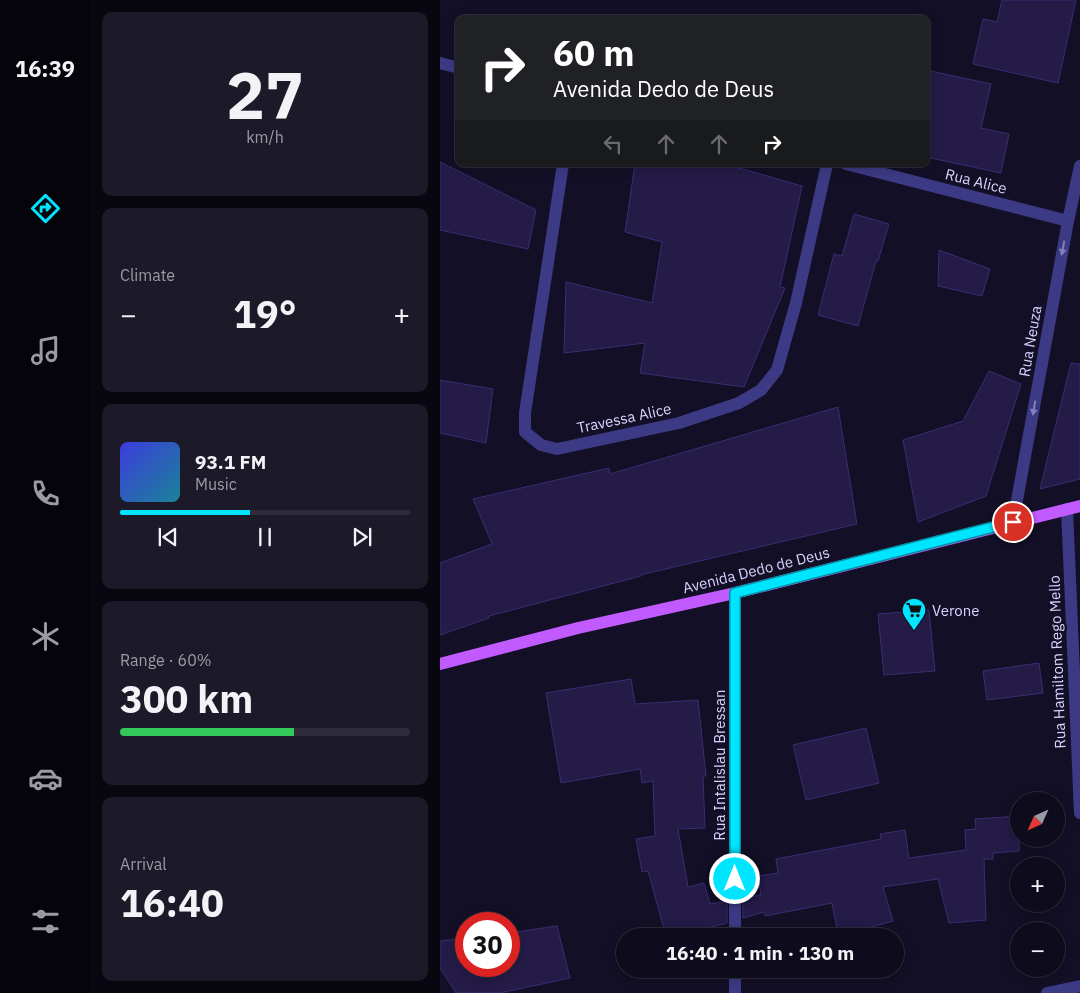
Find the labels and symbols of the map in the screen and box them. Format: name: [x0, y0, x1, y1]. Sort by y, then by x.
street label: Rua Alice: [943, 164, 1009, 198]
one-way arrow: [1059, 241, 1067, 257]
street label: Rua Neuza: [1014, 304, 1046, 378]
street label: Travessa Alice: [575, 399, 673, 437]
one-way arrow: [1030, 400, 1038, 416]
pin: [992, 501, 1034, 543]
street label: Avenida Dedo de Deus: [681, 543, 831, 597]
street label: Rua Hamiltom Rego Mello: [1044, 575, 1070, 749]
supermarket icon: Verone: [901, 597, 927, 631]
place label: Verone: [932, 601, 980, 620]
street label: Rua Intalislau Bressan: [710, 689, 729, 841]
north arrow: [1010, 792, 1065, 848]
position arrow: [708, 852, 760, 904]
speed limit sign: 30: [455, 912, 520, 977]

